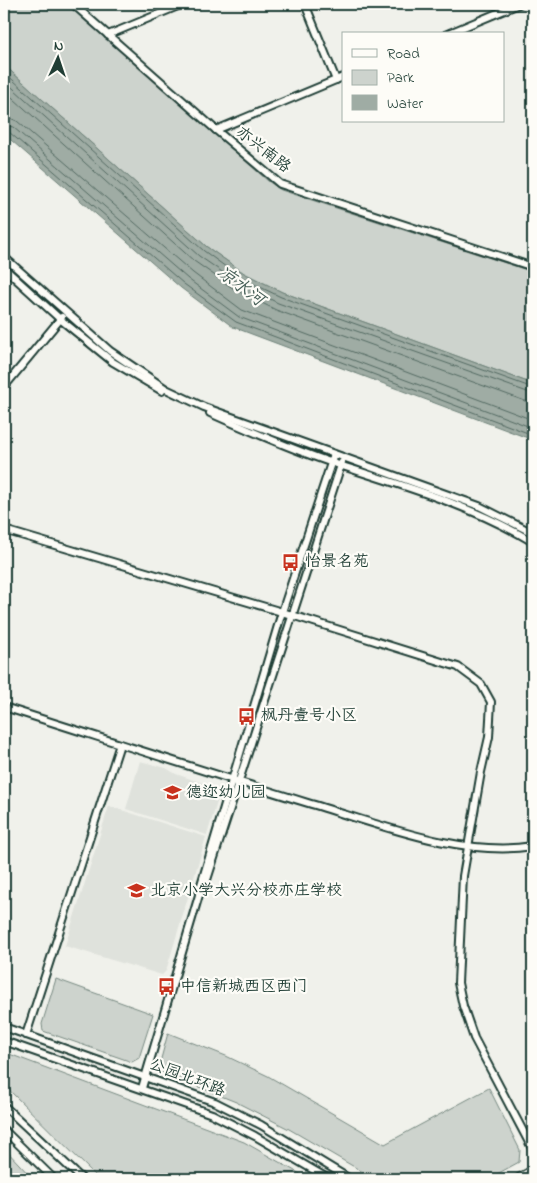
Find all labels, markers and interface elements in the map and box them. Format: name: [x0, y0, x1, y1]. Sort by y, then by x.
north arrow: [32, 32, 82, 82]
legend: [342, 32, 504, 122]
text: N: [53, 36, 64, 57]
text: Road: [387, 43, 420, 65]
text: Park: [387, 67, 415, 89]
text: Water: [387, 93, 423, 115]
street label: 亦兴南路: [230, 121, 296, 179]
water label: 凉水河: [211, 260, 272, 315]
place label: 怡景名苑: [305, 550, 369, 574]
bus stop icon: 怡景名苑: [281, 552, 301, 572]
place label: 枫丹壹号小区: [261, 704, 357, 728]
bus stop icon: 枫丹壹号小区: [237, 706, 257, 726]
place label: 德迩幼儿园: [186, 781, 266, 805]
school or university icon: 德迩幼儿园: [162, 783, 182, 803]
place label: 北京小学大兴分校亦庄学校: [150, 879, 342, 903]
school or university icon: 北京小学大兴分校亦庄学校: [126, 881, 146, 901]
place label: 中信新城西区西门: [180, 975, 308, 999]
bus stop icon: 中信新城西区西门: [156, 977, 176, 997]
street label: 公园北环路: [145, 1052, 229, 1104]

